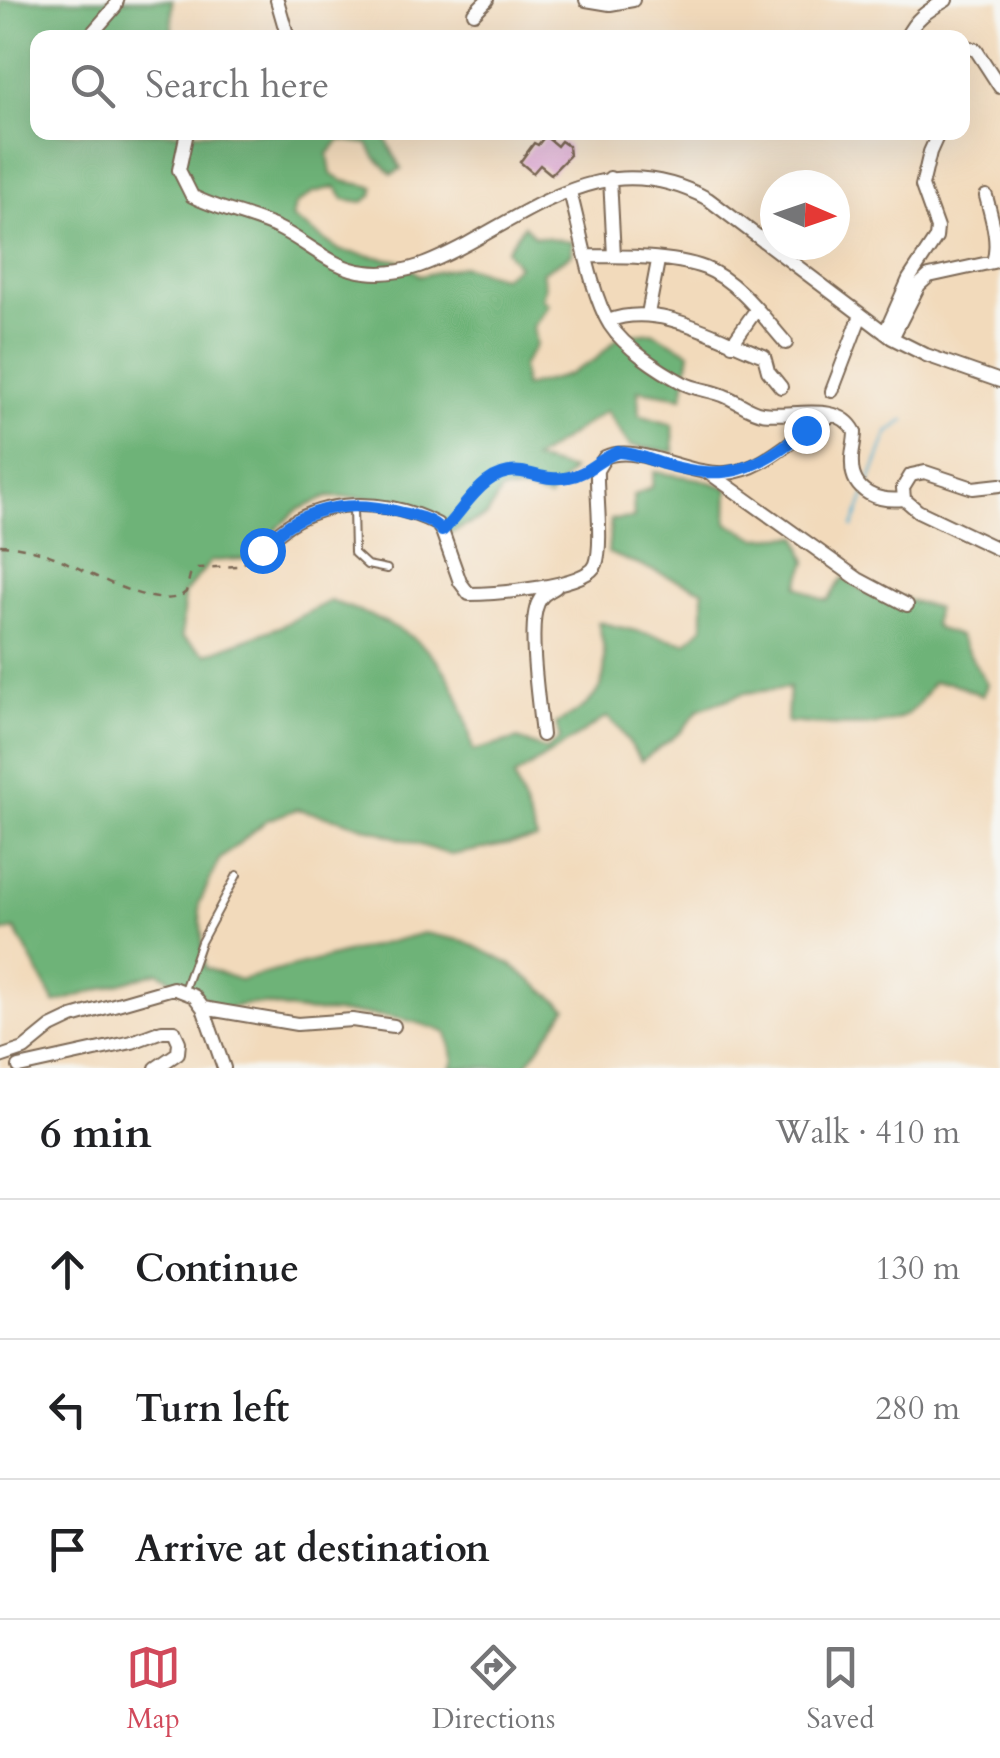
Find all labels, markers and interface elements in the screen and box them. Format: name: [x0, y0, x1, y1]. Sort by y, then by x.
search box: [30, 30, 970, 140]
icon: search: [65, 58, 120, 113]
text: Search here: [145, 59, 329, 111]
north arrow: [760, 170, 850, 260]
route end: [784, 408, 830, 454]
route start: [240, 528, 286, 574]
text: 6 min: [40, 1105, 152, 1162]
text: Walk · 410 m: [775, 1111, 960, 1155]
icon: ahead: [40, 1242, 95, 1297]
text: Continue: [135, 1243, 299, 1295]
text: 130 m: [875, 1247, 960, 1291]
icon: left: [40, 1382, 95, 1437]
text: Turn left: [135, 1383, 289, 1435]
text: 280 m: [875, 1387, 960, 1431]
icon: arrive: [40, 1522, 95, 1577]
text: Arrive at destination: [135, 1523, 490, 1575]
tab: Map: [126, 1640, 181, 1738]
tab: Directions: [432, 1640, 555, 1738]
tab: Saved: [806, 1640, 874, 1738]

